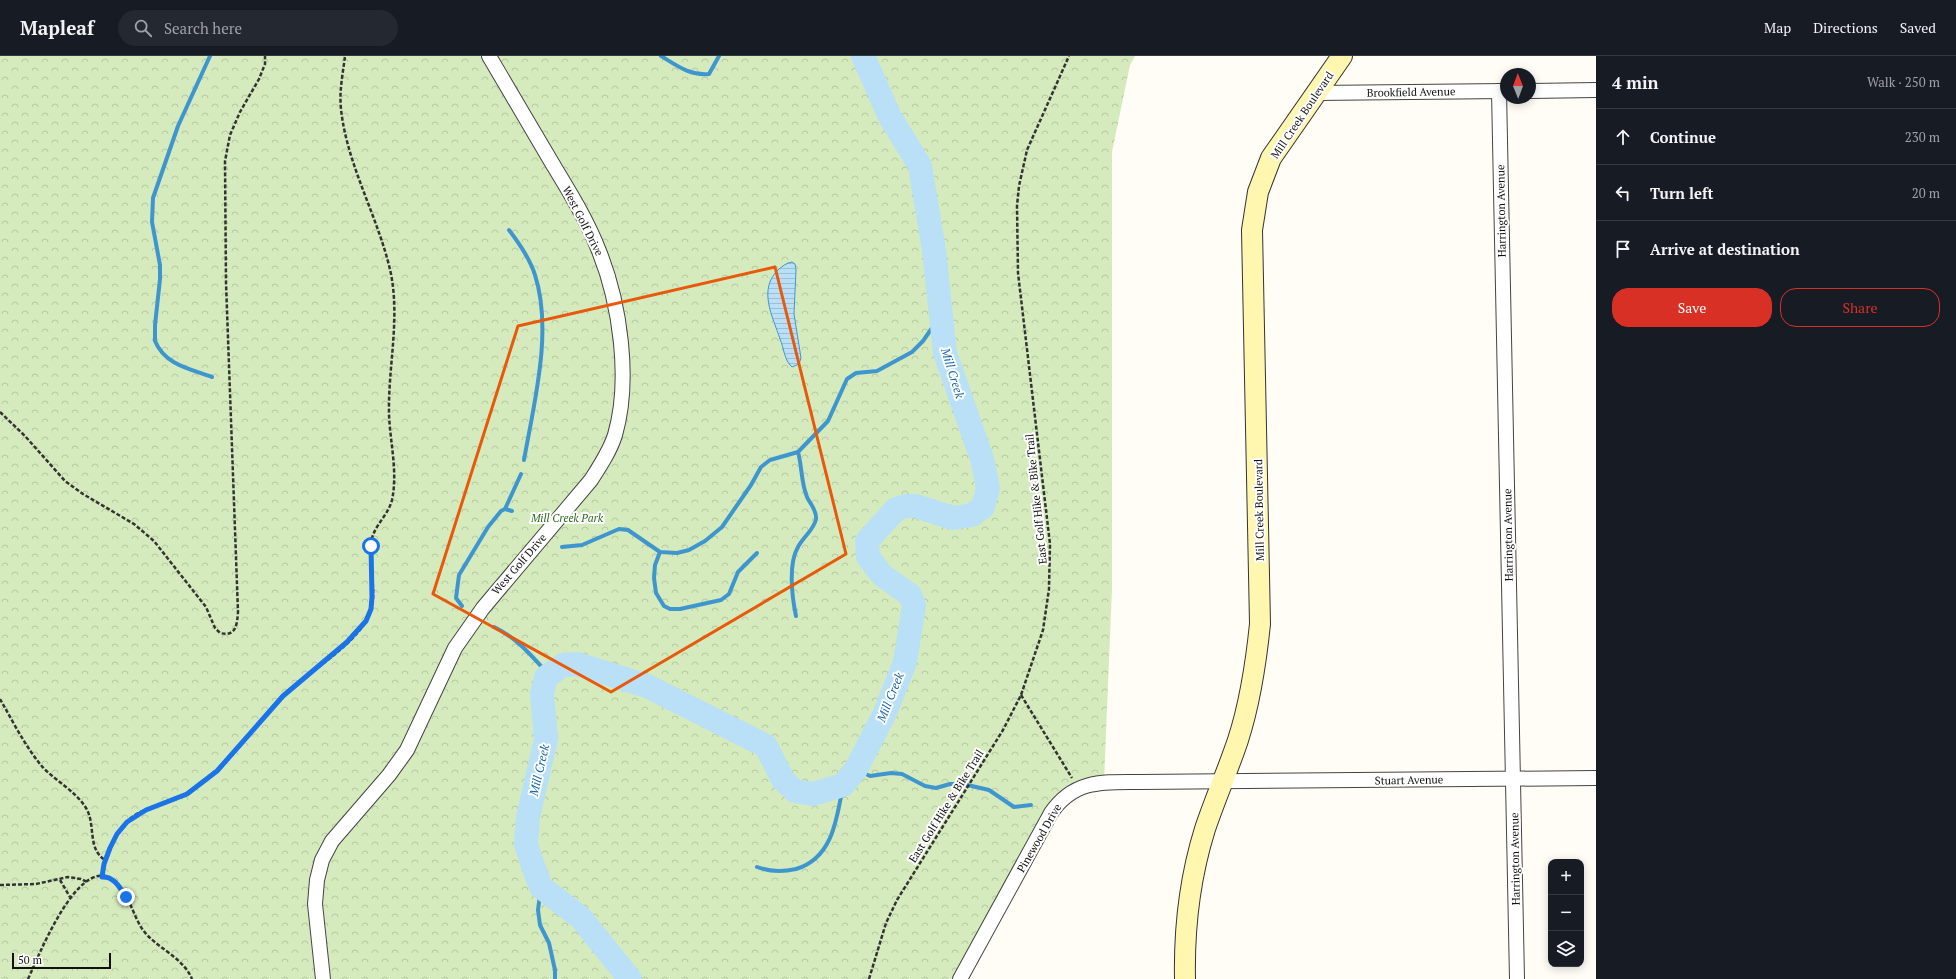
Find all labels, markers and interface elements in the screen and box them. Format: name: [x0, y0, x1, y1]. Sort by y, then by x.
search box: [118, 10, 398, 46]
text: Mapleaf: [20, 15, 94, 40]
icon: search: [132, 17, 154, 39]
text: Search here: [164, 18, 242, 38]
text: Map: [1764, 18, 1791, 37]
text: Directions: [1813, 18, 1878, 37]
text: Saved: [1900, 18, 1936, 37]
north arrow: [1500, 68, 1536, 104]
street label: Mill Creek Boulevard: [1268, 69, 1336, 161]
text: 4 min: [1612, 71, 1659, 94]
text: Walk · 250 m: [1867, 73, 1940, 91]
street label: Brookfield Avenue: [1366, 84, 1456, 100]
icon: ahead: [1612, 126, 1634, 148]
text: Continue: [1650, 127, 1716, 147]
text: 230 m: [1905, 128, 1940, 146]
street label: Harrington Avenue: [1493, 164, 1509, 258]
icon: left: [1612, 182, 1634, 204]
text: Turn left: [1650, 183, 1714, 203]
street label: West Golf Drive: [559, 184, 607, 259]
text: 20 m: [1912, 184, 1940, 202]
icon: arrive: [1612, 238, 1634, 260]
text: Arrive at destination: [1650, 239, 1800, 259]
button: Save: [1612, 288, 1772, 327]
button: Share: [1780, 288, 1940, 327]
water label: Mill Creek: [938, 345, 968, 400]
street label: East Golf Hike & Bike Trail: [1022, 433, 1050, 565]
street label: Mill Creek Boulevard: [1251, 459, 1267, 561]
street label: Harrington Avenue: [1500, 488, 1516, 582]
park label: Mill Creek Park: [530, 511, 604, 525]
street label: West Golf Drive: [489, 530, 550, 597]
route start: [362, 537, 380, 555]
water label: Mill Creek: [873, 670, 907, 725]
water label: Mill Creek: [526, 743, 552, 798]
street label: East Golf Hike & Bike Trail: [905, 747, 987, 865]
street label: Stuart Avenue: [1375, 772, 1444, 788]
street label: Pinewood Drive: [1014, 801, 1065, 875]
street label: Harrington Avenue: [1507, 812, 1523, 906]
map controls: [1548, 859, 1584, 967]
button: +: [1548, 859, 1584, 895]
route end: [117, 888, 135, 906]
button: −: [1548, 895, 1584, 931]
button: layers: [1548, 931, 1584, 967]
scale bar: [12, 951, 111, 970]
text: 50 m: [18, 953, 42, 967]

